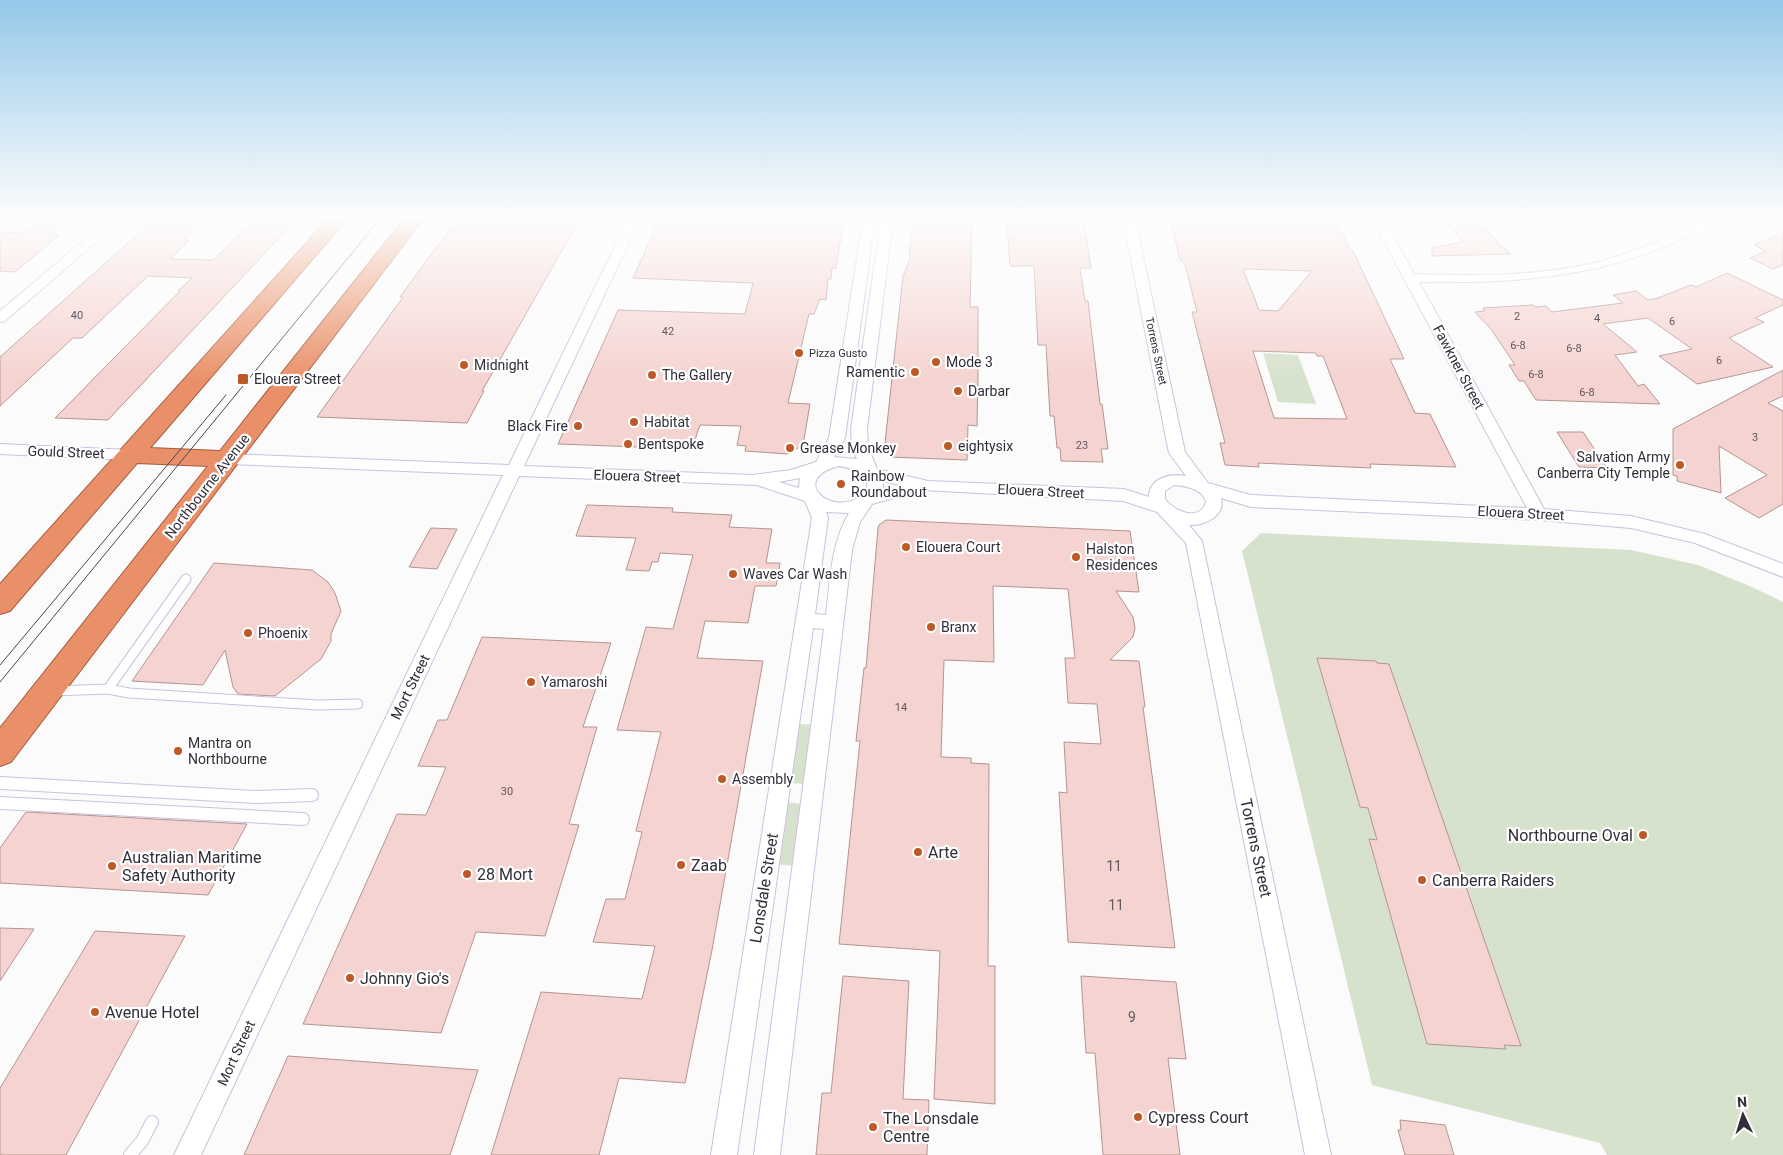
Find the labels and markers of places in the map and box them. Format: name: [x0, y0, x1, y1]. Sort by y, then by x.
marker: Pizza Gusto: [793, 347, 805, 359]
place label: Pizza Gusto: [809, 347, 867, 360]
place label: Mode 3: [946, 354, 993, 370]
marker: Mode 3: [930, 356, 942, 368]
place label: Midnight: [474, 357, 529, 373]
marker: Midnight: [458, 359, 470, 371]
place label: Ramentic: [846, 364, 905, 380]
marker: Ramentic: [909, 366, 921, 378]
place label: The Gallery: [662, 367, 732, 383]
marker: The Gallery: [646, 369, 658, 381]
place label: Elouera Street: [254, 371, 341, 387]
marker: Elouera Street: [236, 372, 250, 386]
place label: Darbar: [968, 383, 1010, 399]
marker: Darbar: [952, 385, 964, 397]
place label: Habitat: [644, 414, 690, 430]
marker: Habitat: [628, 416, 640, 428]
place label: Black Fire: [507, 418, 568, 434]
marker: Black Fire: [572, 420, 584, 432]
place label: Bentspoke: [638, 436, 704, 452]
marker: Bentspoke: [622, 438, 634, 450]
place label: eightysix: [958, 438, 1013, 454]
place label: Grease Monkey: [800, 440, 897, 456]
marker: eightysix: [942, 440, 954, 452]
marker: Grease Monkey: [784, 442, 796, 454]
place label: Salvation Army Canberra City Temple: [1537, 449, 1670, 481]
marker: Salvation Army Canberra City Temple: [1674, 459, 1686, 471]
place label: Rainbow Roundabout: [851, 468, 927, 500]
marker: Rainbow Roundabout: [835, 478, 847, 490]
place label: Elouera Court: [916, 539, 1001, 555]
marker: Elouera Court: [900, 541, 912, 553]
place label: Halston Residences: [1086, 541, 1158, 573]
marker: Halston Residences: [1070, 551, 1082, 563]
place label: Waves Car Wash: [743, 566, 847, 582]
marker: Waves Car Wash: [727, 568, 739, 580]
place label: Branx: [941, 619, 977, 635]
marker: Branx: [925, 621, 937, 633]
place label: Phoenix: [258, 625, 308, 641]
marker: Phoenix: [242, 627, 254, 639]
place label: Yamaroshi: [541, 674, 607, 690]
marker: Yamaroshi: [525, 676, 537, 688]
place label: Mantra on Northbourne: [188, 735, 267, 767]
marker: Mantra on Northbourne: [172, 745, 184, 757]
place label: Assembly: [732, 771, 794, 787]
marker: Assembly: [716, 773, 728, 785]
place label: Northbourne Oval: [1508, 826, 1633, 845]
marker: Northbourne Oval: [1637, 829, 1649, 841]
place label: Arte: [928, 843, 958, 862]
marker: Arte: [912, 846, 924, 858]
place label: Australian Maritime Safety Authority: [122, 848, 261, 885]
place label: Zaab: [691, 856, 727, 875]
marker: Zaab: [675, 859, 687, 871]
marker: Australian Maritime Safety Authority: [106, 860, 118, 872]
place label: 28 Mort: [477, 865, 533, 884]
marker: 28 Mort: [461, 868, 473, 880]
place label: Canberra Raiders: [1432, 871, 1554, 890]
marker: Canberra Raiders: [1416, 874, 1428, 886]
place label: Johnny Gio's: [360, 969, 449, 988]
marker: Johnny Gio's: [344, 972, 356, 984]
place label: Avenue Hotel: [105, 1003, 199, 1022]
marker: Avenue Hotel: [89, 1006, 101, 1018]
place label: Cypress Court: [1148, 1108, 1249, 1127]
place label: The Lonsdale Centre: [883, 1109, 979, 1146]
marker: Cypress Court: [1132, 1111, 1144, 1123]
marker: The Lonsdale Centre: [867, 1121, 879, 1133]

